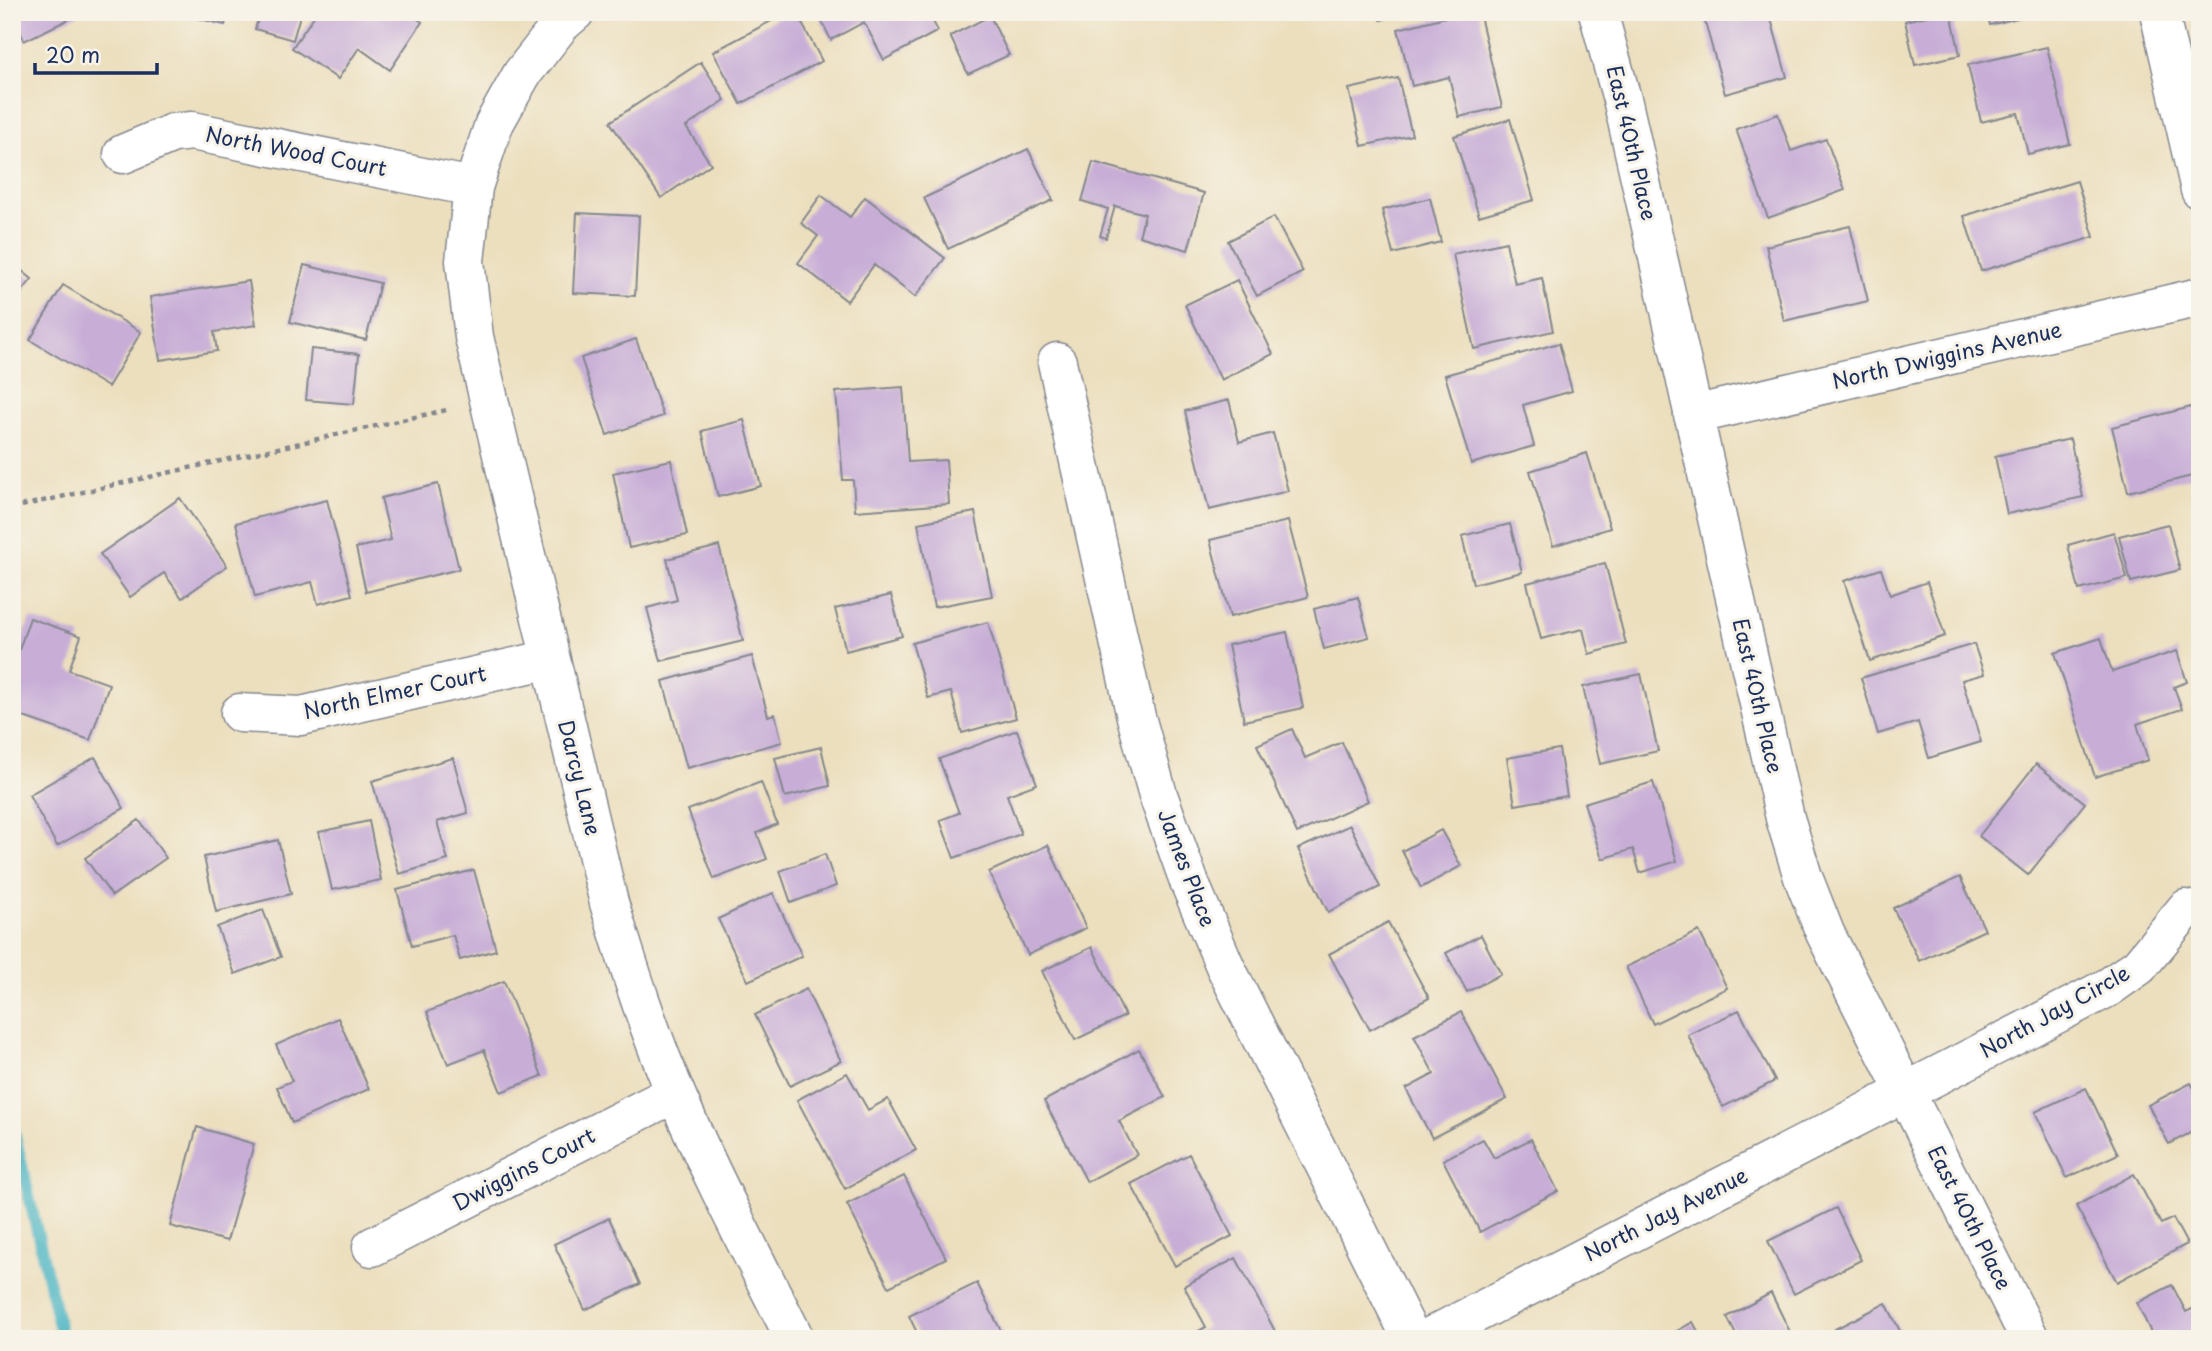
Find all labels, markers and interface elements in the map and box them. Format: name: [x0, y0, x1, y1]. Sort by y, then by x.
scale bar: [35, 32, 158, 76]
text: 20 m: [46, 38, 100, 70]
street label: East 40th Place: [1600, 62, 1666, 223]
street label: North Wood Court: [203, 117, 390, 183]
street label: North Dwiggins Avenue: [1829, 312, 2064, 396]
street label: East 40th Place: [1726, 615, 1792, 776]
street label: North Elmer Court: [300, 656, 489, 726]
street label: Darcy Lane: [551, 717, 611, 838]
street label: James Place: [1151, 804, 1225, 931]
street label: North Jay Circle: [1973, 956, 2135, 1065]
street label: Dwiggins Court: [446, 1118, 600, 1218]
street label: East 40th Place: [1921, 1139, 2021, 1295]
street label: North Jay Avenue: [1578, 1158, 1753, 1268]

